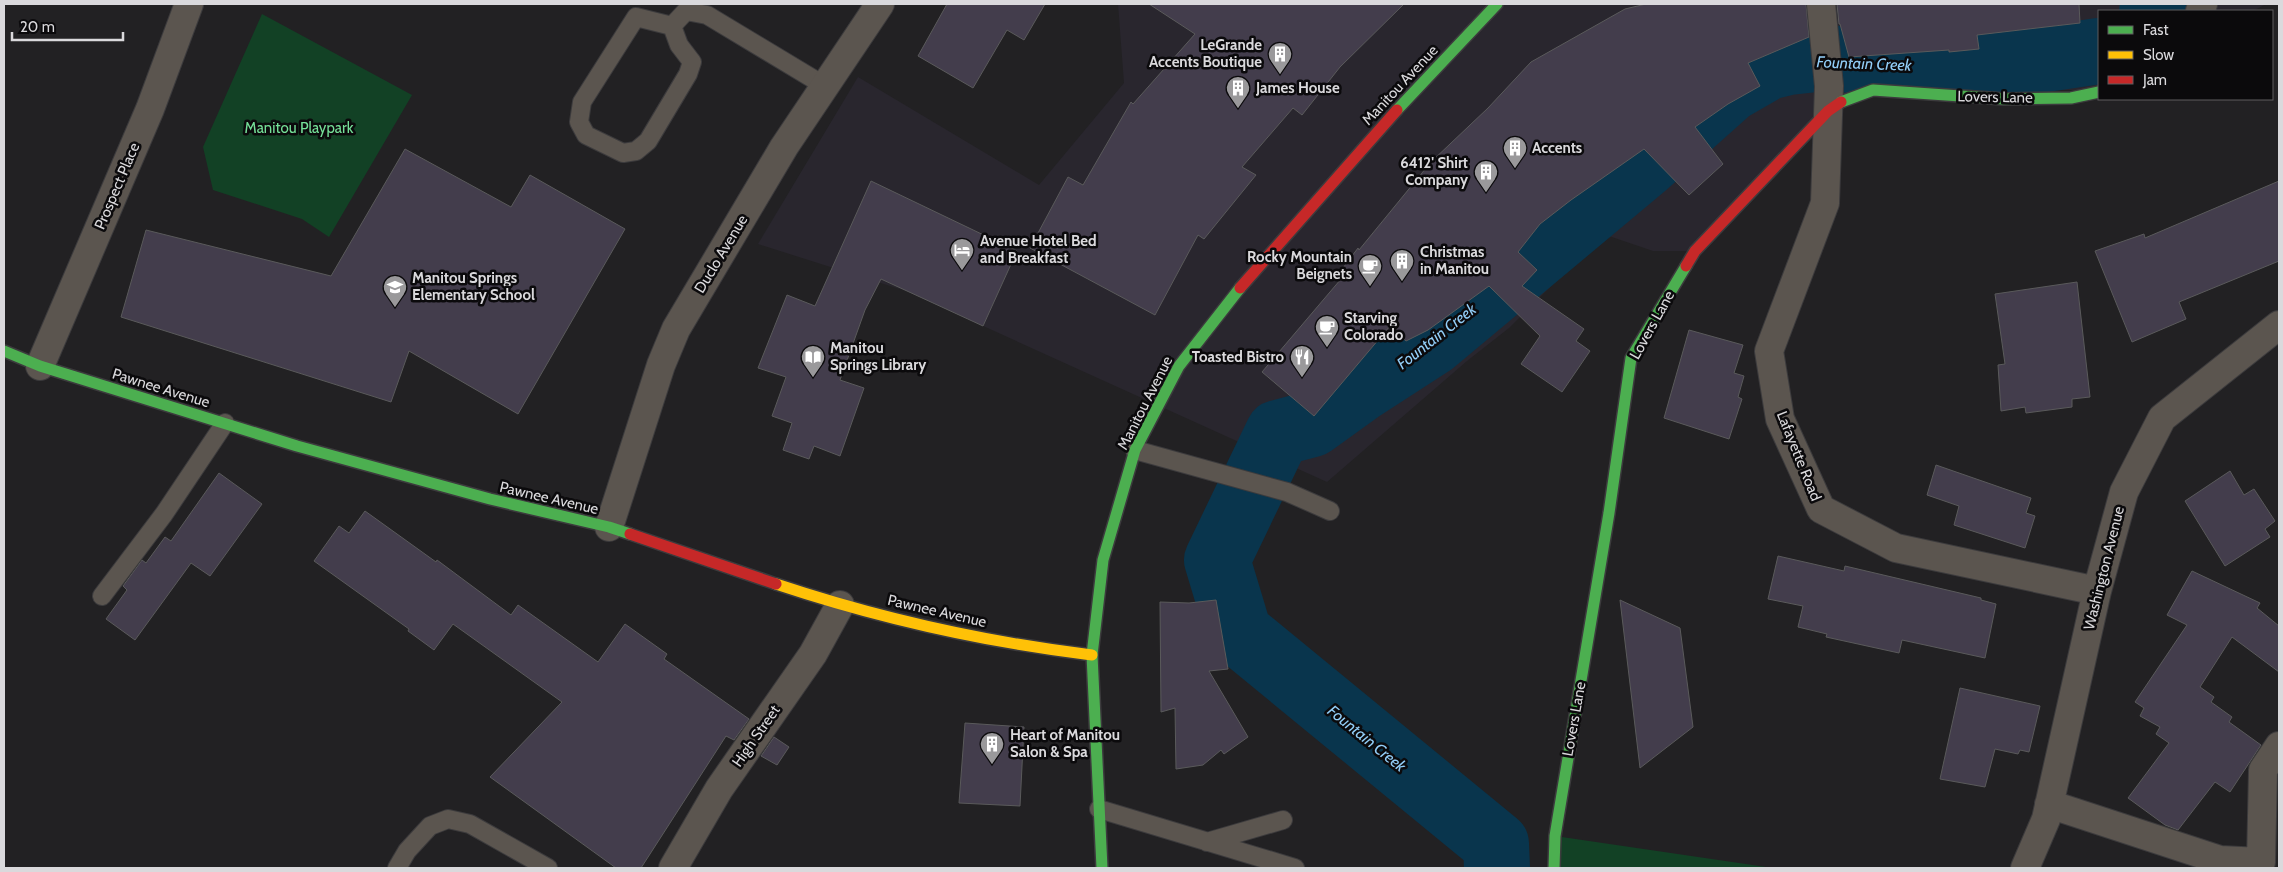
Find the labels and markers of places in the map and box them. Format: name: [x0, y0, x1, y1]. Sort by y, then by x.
place label: LeGrande Accents Boutique: [1149, 36, 1262, 71]
building icon: LeGrande Accents Boutique: [1267, 41, 1293, 75]
building icon: James House: [1225, 75, 1251, 109]
place label: James House: [1255, 79, 1340, 97]
building icon: Accents: [1502, 135, 1528, 169]
place label: Accents: [1532, 139, 1582, 157]
place label: 6412' Shirt Company: [1400, 154, 1469, 189]
building icon: 6412' Shirt Company: [1473, 159, 1499, 193]
place label: Avenue Hotel Bed and Breakfast: [980, 232, 1097, 267]
hotel icon: Avenue Hotel Bed and Breakfast: [949, 237, 975, 271]
place label: Christmas in Manitou: [1420, 243, 1489, 278]
place label: Rocky Mountain Beignets: [1247, 248, 1352, 283]
building icon: Christmas in Manitou: [1389, 248, 1415, 282]
cafe icon: Rocky Mountain Beignets: [1357, 253, 1383, 287]
place label: Manitou Springs Elementary School: [412, 269, 535, 304]
school or university icon: Manitou Springs Elementary School: [382, 274, 408, 308]
place label: Starving Colorado: [1344, 309, 1404, 344]
cafe icon: Starving Colorado: [1314, 314, 1340, 348]
place label: Manitou Springs Library: [830, 339, 927, 374]
library icon: Manitou Springs Library: [800, 344, 826, 378]
restaurant icon: Toasted Bistro: [1289, 344, 1315, 378]
place label: Toasted Bistro: [1192, 348, 1284, 366]
place label: Heart of Manitou Salon & Spa: [1010, 726, 1120, 761]
building icon: Heart of Manitou Salon & Spa: [979, 731, 1005, 765]

